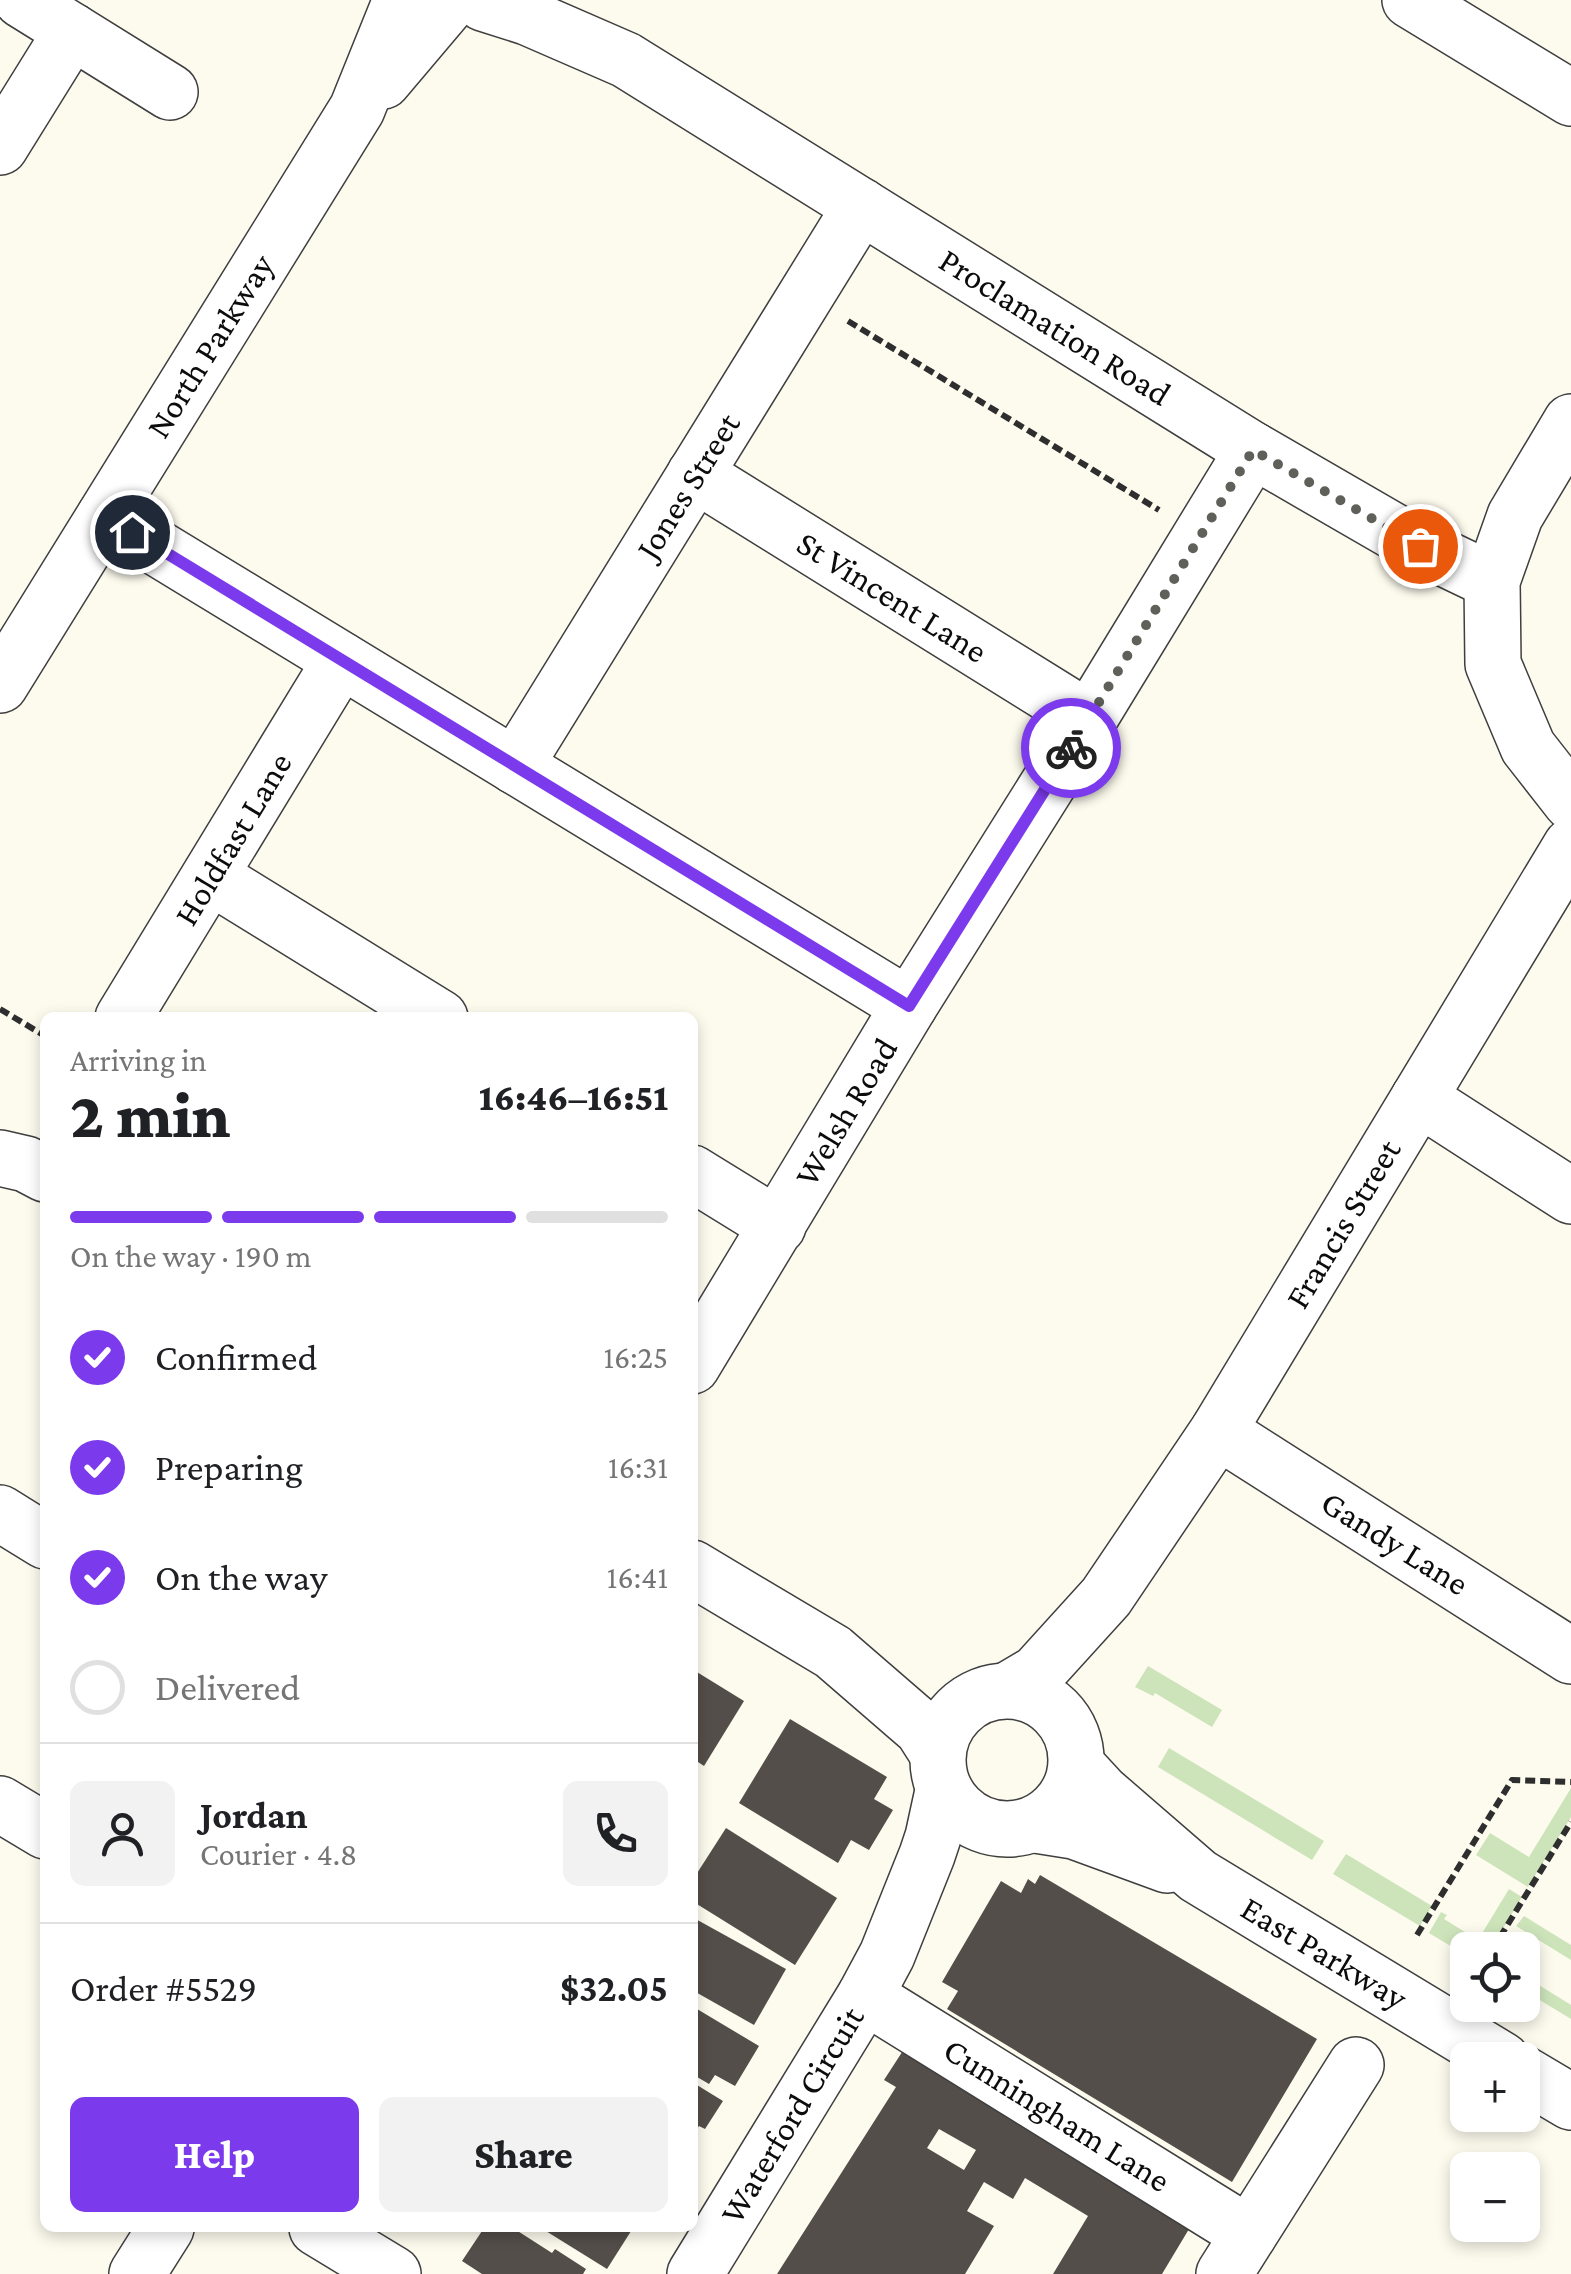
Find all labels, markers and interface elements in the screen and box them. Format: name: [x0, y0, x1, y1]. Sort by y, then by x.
street label: Proclamation Road: [932, 240, 1178, 414]
street label: North Parkway: [138, 246, 282, 445]
street label: Jones Street: [626, 406, 748, 569]
pin: [90, 490, 175, 575]
pin: [1378, 504, 1463, 589]
icon: home: [105, 505, 160, 560]
icon: bag: [1393, 519, 1448, 574]
street label: St Vincent Lane: [790, 523, 994, 671]
courier: [1021, 698, 1121, 798]
icon: bike: [1044, 721, 1099, 776]
street label: Holdfast Lane: [166, 746, 300, 932]
street label: Welsh Road: [787, 1031, 905, 1193]
text: Arriving in: [70, 1042, 207, 1078]
text: 16:46–16:51: [479, 1076, 668, 1118]
text: 2 min: [70, 1079, 231, 1151]
street label: Francis Street: [1277, 1132, 1409, 1315]
text: On the way · 190 m: [70, 1238, 312, 1274]
icon: check: [70, 1330, 125, 1385]
text: Confirmed: [155, 1336, 318, 1378]
text: 16:25: [603, 1339, 668, 1375]
icon: check: [70, 1440, 125, 1495]
text: Preparing: [155, 1446, 303, 1488]
text: 16:31: [608, 1449, 668, 1485]
street label: Gandy Lane: [1314, 1482, 1476, 1604]
icon: check: [70, 1550, 125, 1605]
text: On the way: [155, 1556, 327, 1598]
text: 16:41: [607, 1559, 668, 1595]
text: Delivered: [155, 1666, 300, 1708]
button: person: [70, 1781, 175, 1886]
button: phone: [563, 1781, 668, 1886]
text: Jordan: [200, 1794, 308, 1836]
text: Courier · 4.8: [200, 1836, 357, 1872]
street label: East Parkway: [1234, 1888, 1415, 2018]
map controls: [1450, 1932, 1540, 2242]
button: locate: [1450, 1932, 1540, 2022]
text: Order #5529: [70, 1967, 257, 2009]
text: $32.05: [560, 1967, 668, 2009]
street label: Waterford Circuit: [712, 1999, 872, 2230]
street label: Cunningham Lane: [937, 2030, 1177, 2200]
button: +: [1450, 2042, 1540, 2132]
button: Help: [70, 2097, 359, 2212]
button: Share: [379, 2097, 668, 2212]
button: −: [1450, 2152, 1540, 2242]

